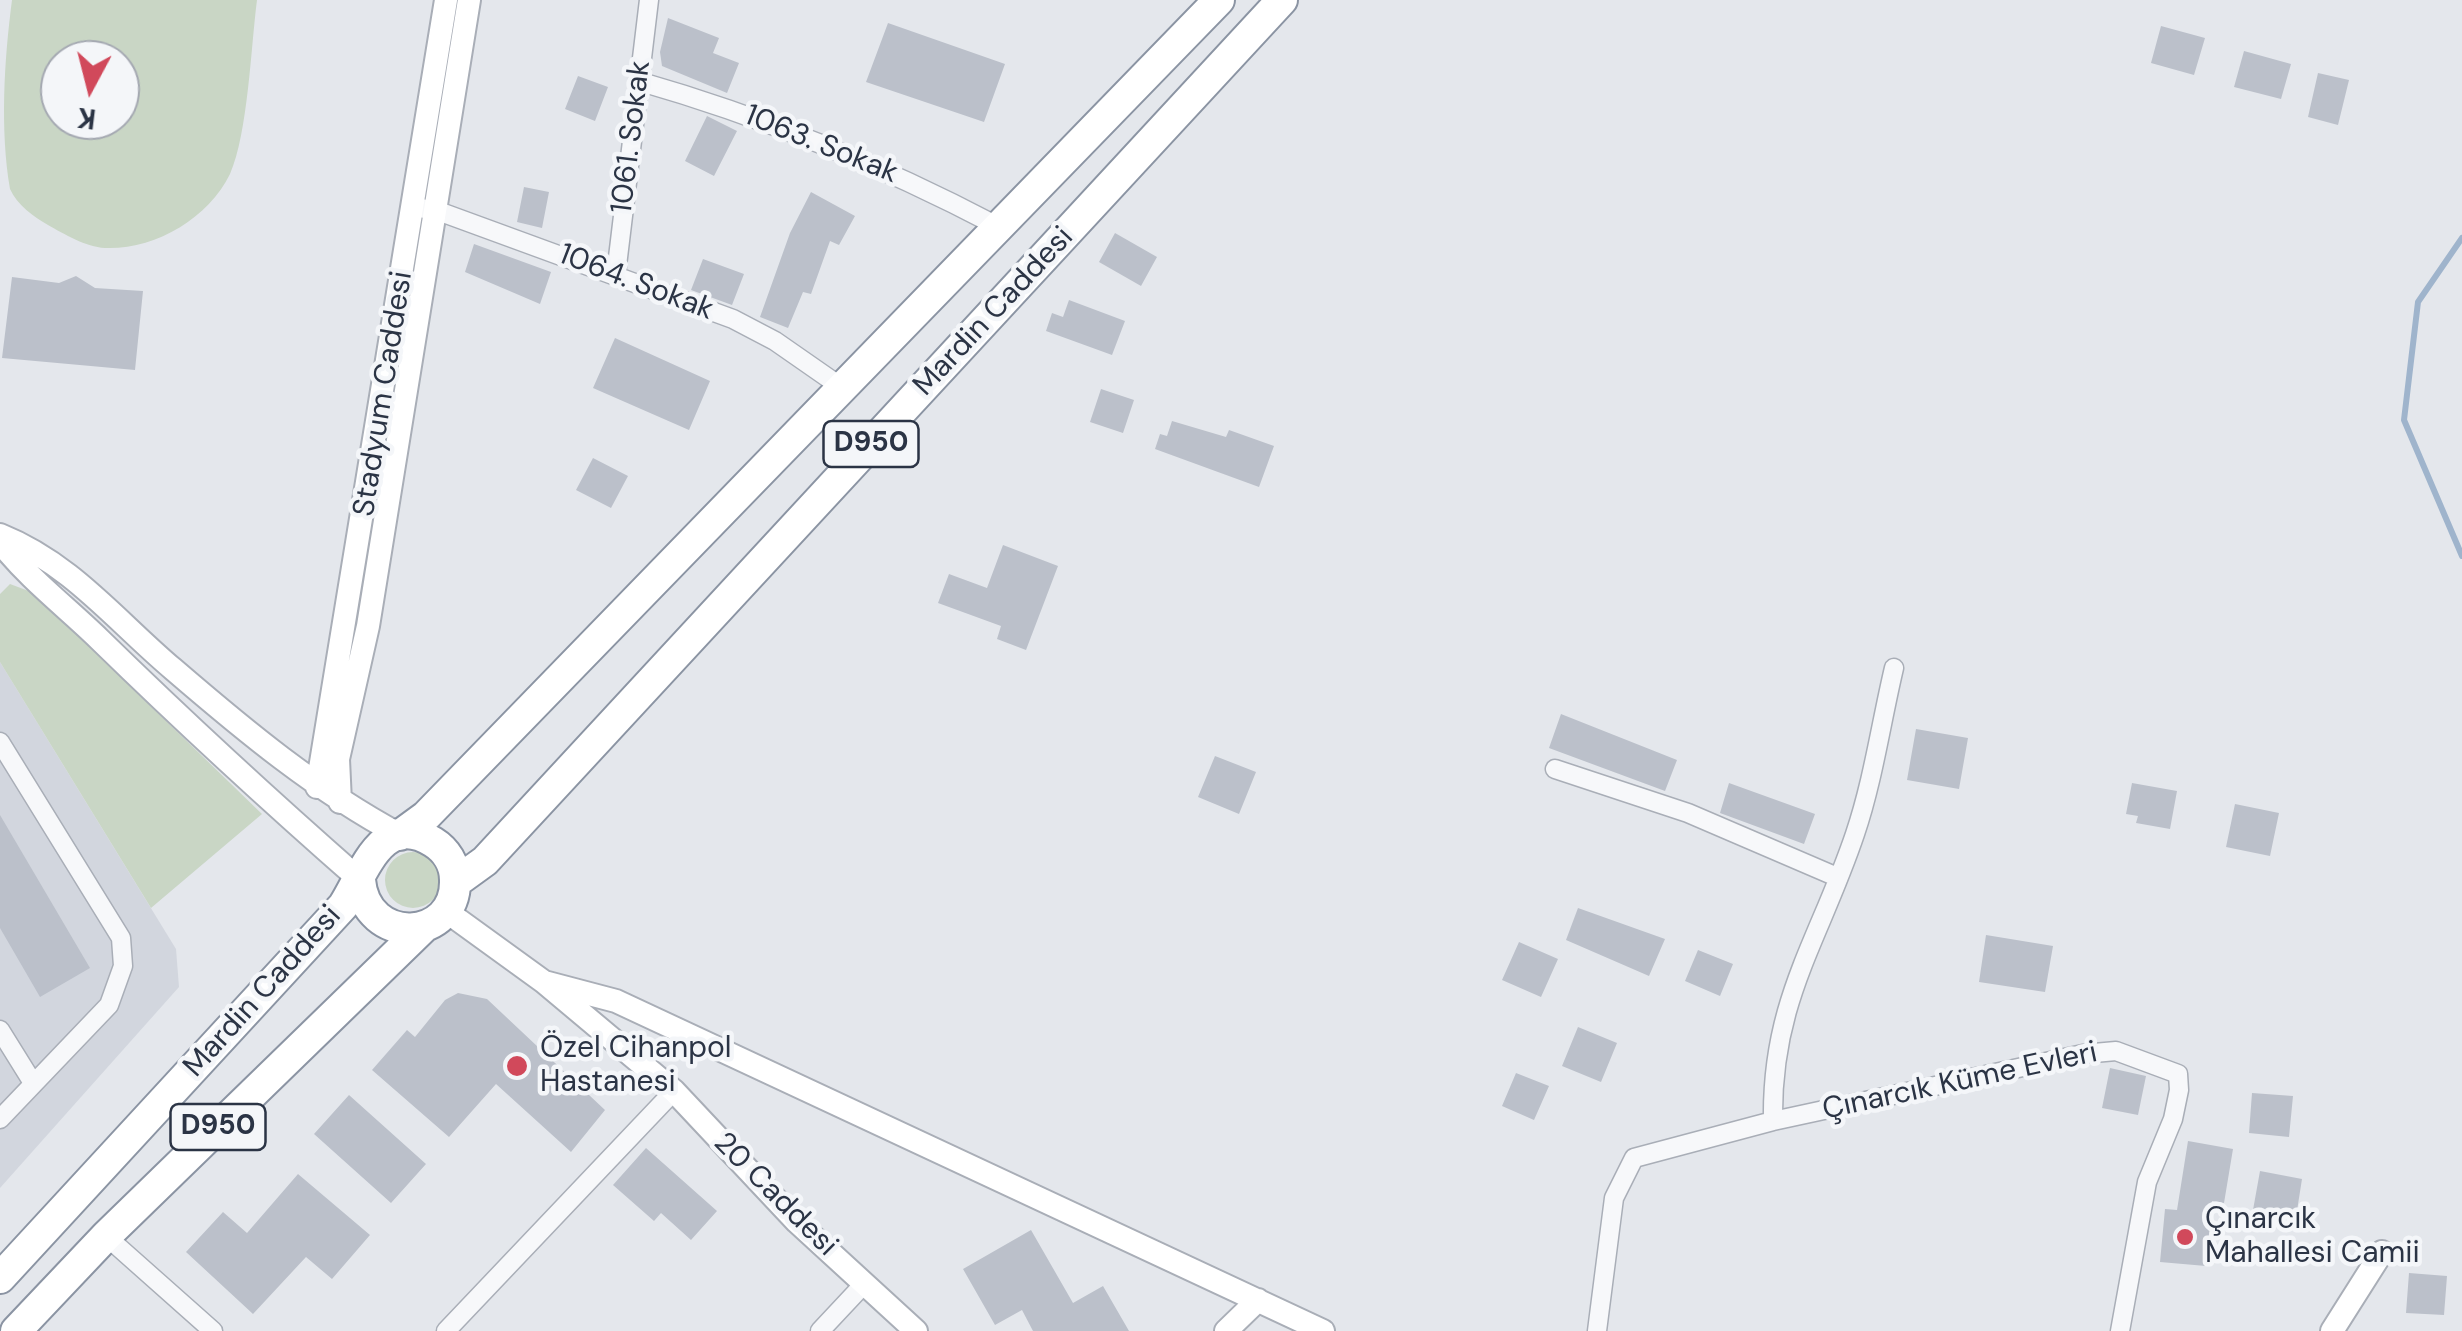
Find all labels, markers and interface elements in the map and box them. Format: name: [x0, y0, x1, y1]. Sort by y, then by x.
north arrow: [40, 40, 140, 140]
street label: 1061. Sokak: [605, 59, 659, 215]
street label: 1063. Sokak: [739, 98, 903, 192]
text: K: [75, 99, 98, 138]
street label: Mardin Caddesi: [906, 220, 1082, 404]
street label: 1064. Sokak: [554, 237, 718, 329]
street label: Stadyum Caddesi: [347, 269, 421, 519]
road number: D950: [824, 421, 918, 467]
street label: Mardin Caddesi: [177, 899, 349, 1085]
place label: Özel Cihanpol Hastanesi: [540, 1031, 731, 1102]
street label: Çınarcık Küme Evleri: [1819, 1035, 2101, 1129]
marker: Özel Cihanpol Hastanesi: [504, 1053, 530, 1079]
road number: D950: [170, 1104, 266, 1150]
street label: 20 Caddesi: [706, 1126, 844, 1264]
place label: Çınarcık Mahallesi Camii: [2205, 1202, 2420, 1272]
marker: Çınarcık Mahallesi Camii: [2174, 1226, 2196, 1248]

